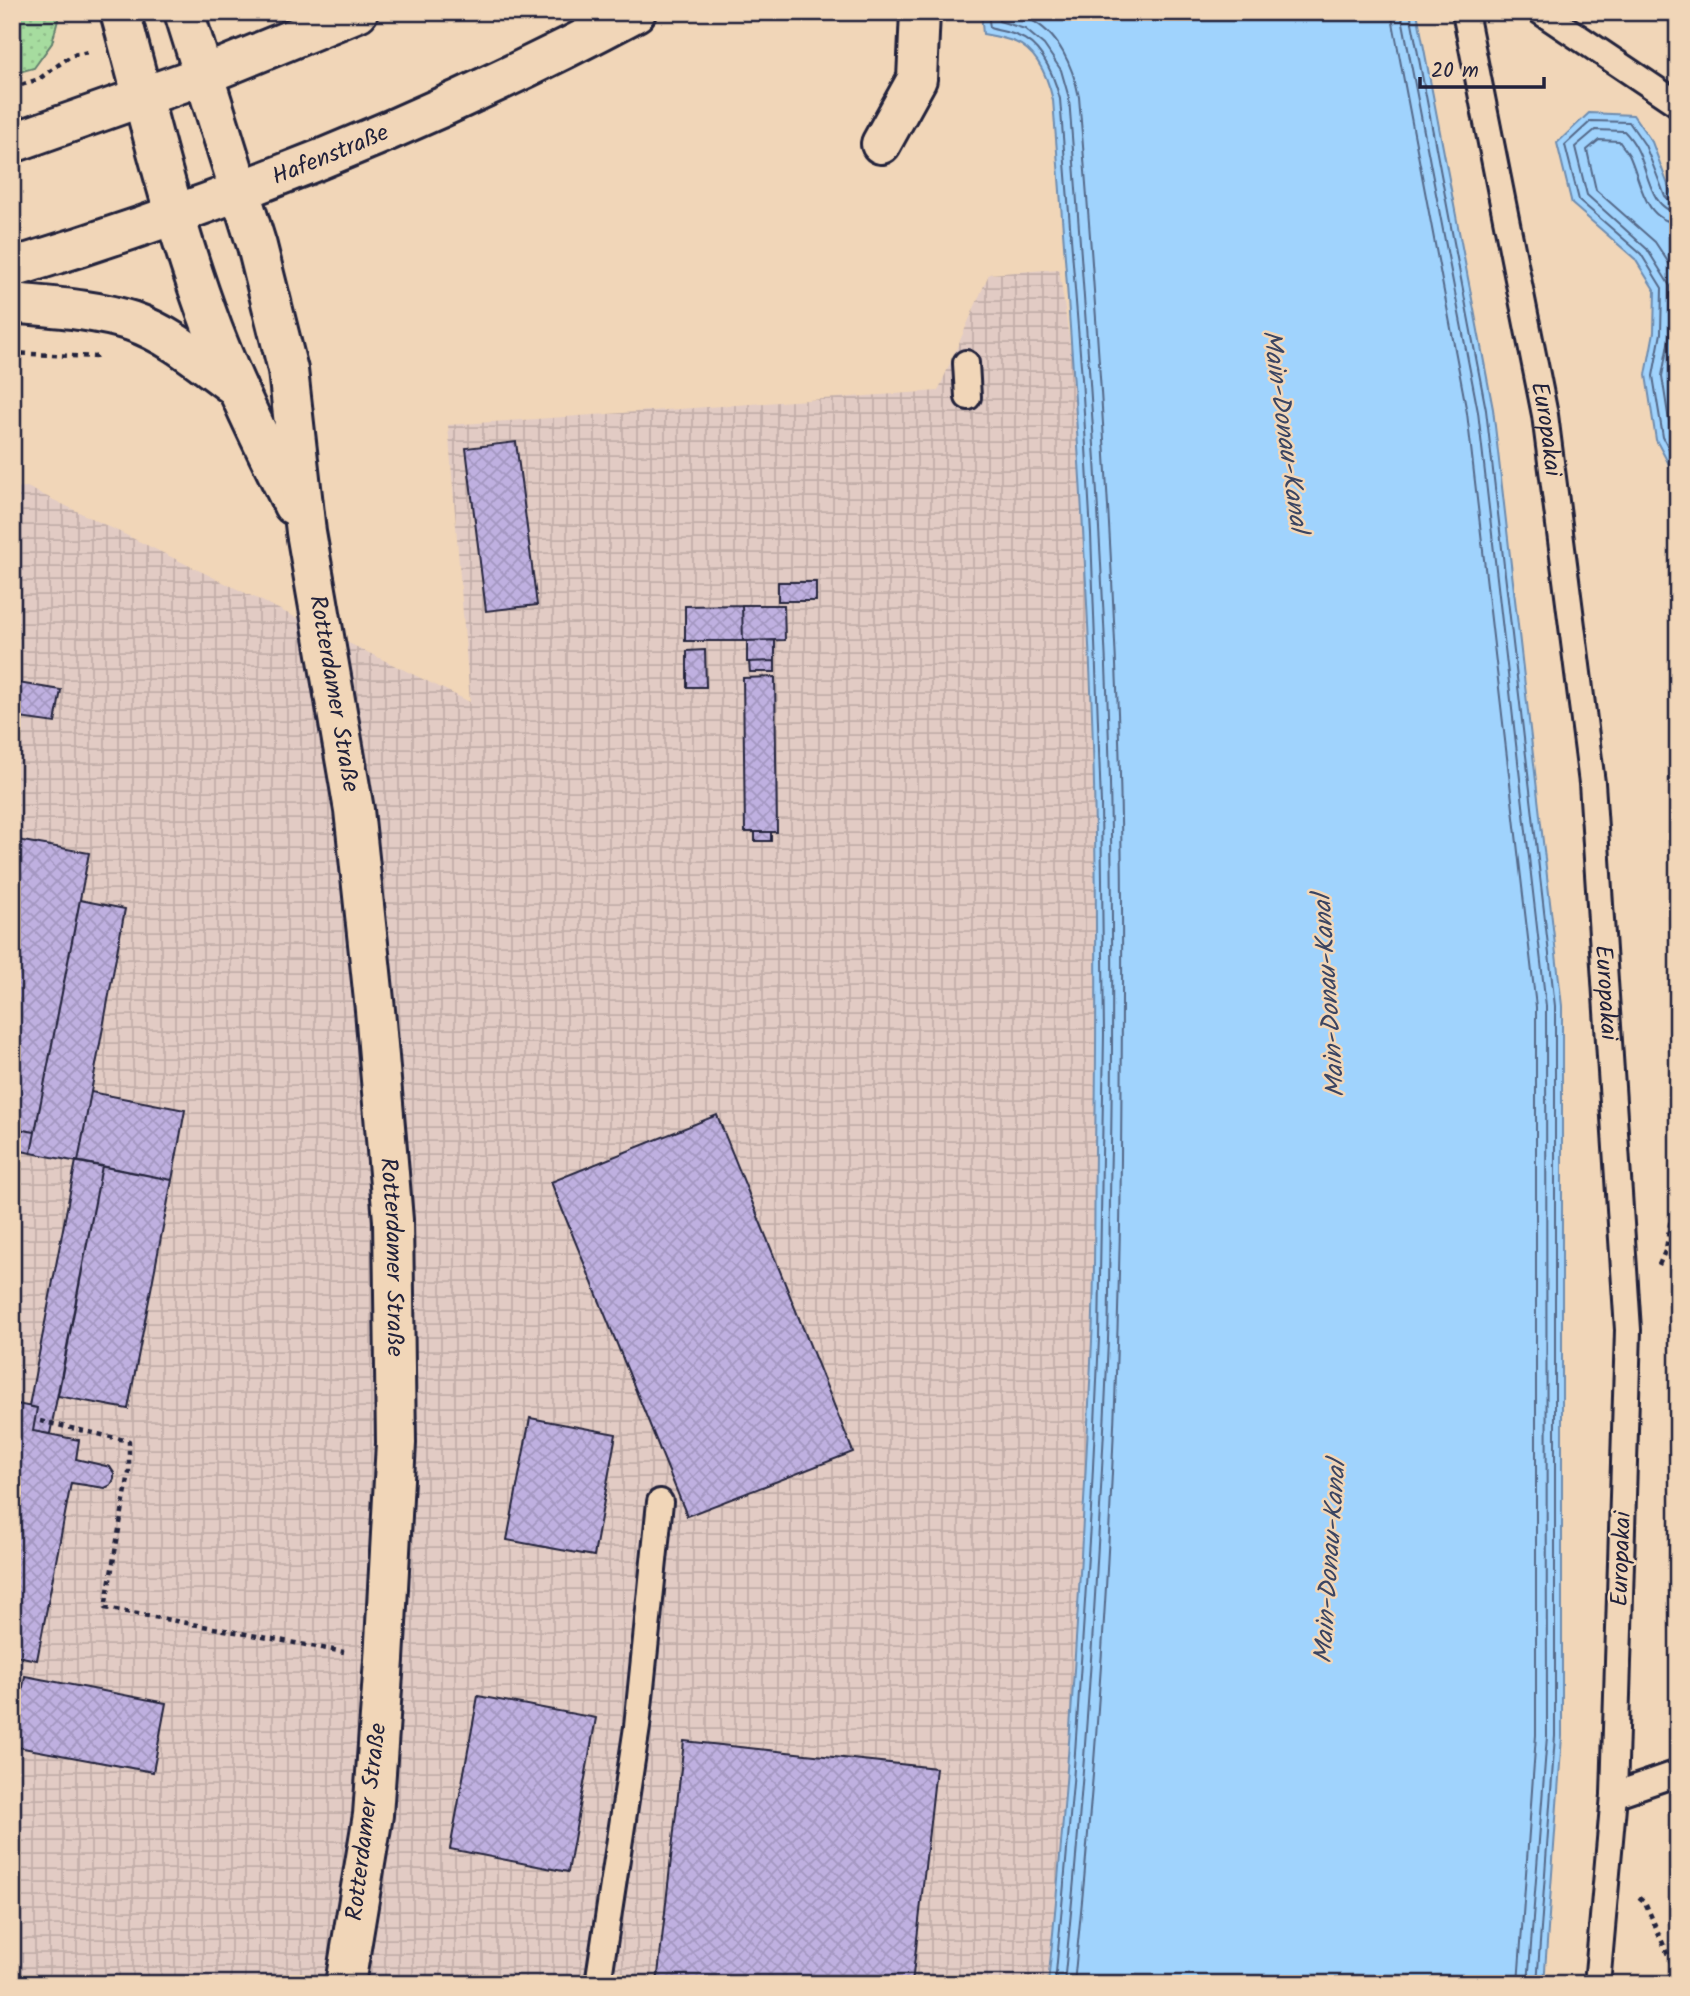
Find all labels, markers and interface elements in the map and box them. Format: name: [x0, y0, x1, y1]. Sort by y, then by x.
scale bar: [1420, 46, 1545, 90]
text: 20 m: [1431, 55, 1479, 88]
street label: Hafenstraße: [266, 113, 395, 196]
water label: Main-Donau-Kanal: [1249, 327, 1320, 539]
street label: Europakai: [1519, 378, 1572, 480]
street label: Rotterdamer Straße: [298, 592, 370, 795]
water label: Main-Donau-Kanal: [1302, 888, 1358, 1099]
street label: Europakai: [1583, 944, 1628, 1043]
street label: Rotterdamer Straße: [368, 1156, 414, 1357]
water label: Main-Donau-Kanal: [1303, 1454, 1359, 1665]
street label: Europakai: [1601, 1509, 1643, 1607]
street label: Rotterdamer Straße: [336, 1721, 399, 1923]

